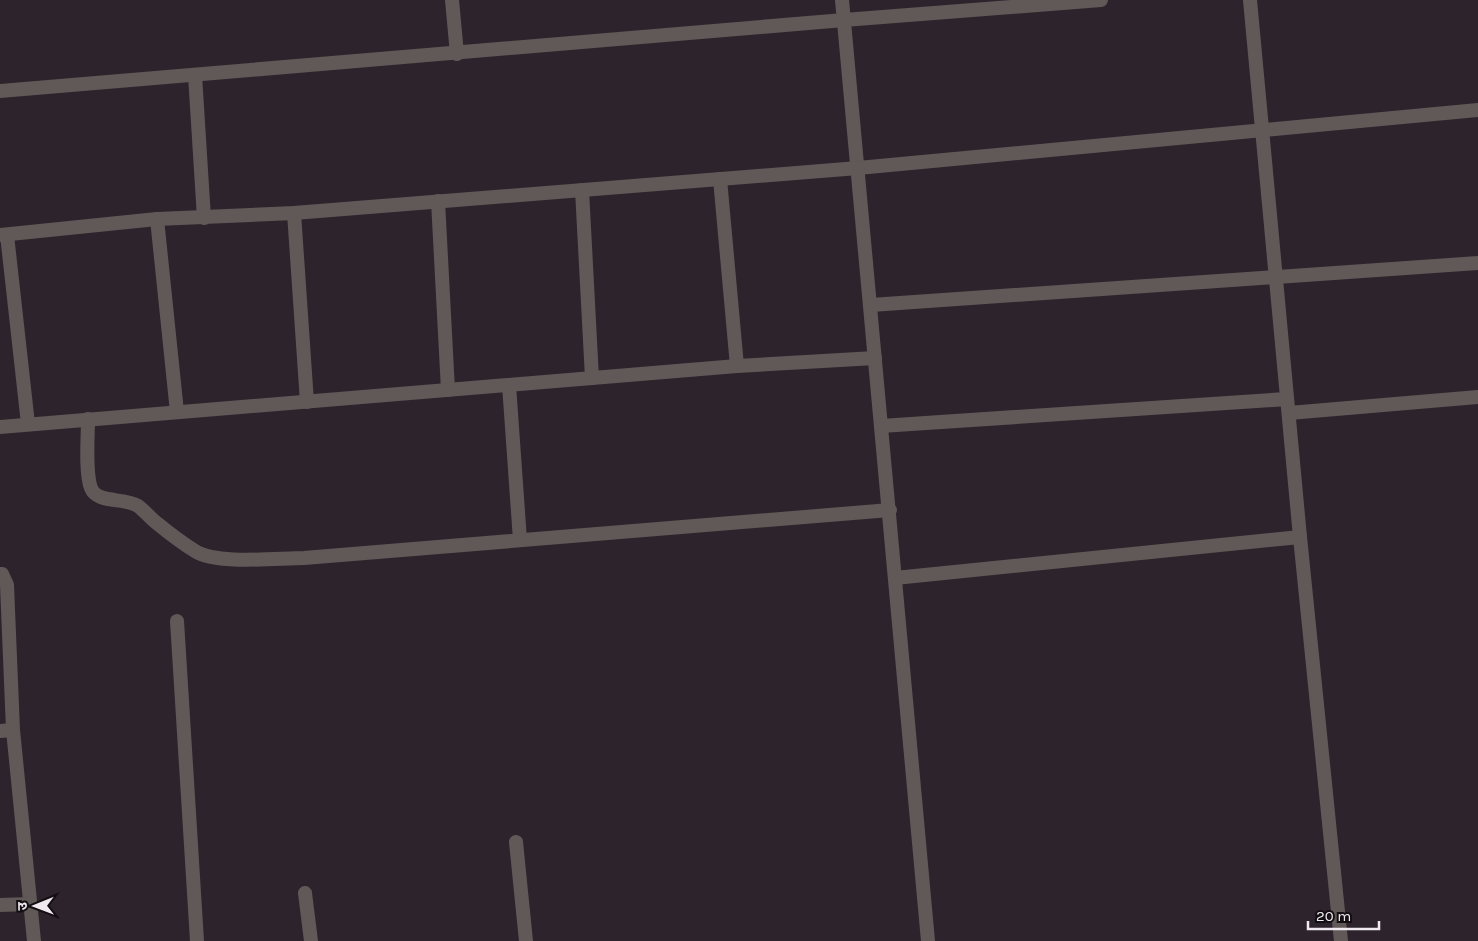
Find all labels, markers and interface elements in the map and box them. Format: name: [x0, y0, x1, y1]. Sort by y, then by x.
north arrow: [10, 881, 60, 931]
scale bar: [1308, 898, 1379, 930]
text: उ: [14, 901, 31, 910]
text: 20 m: [1316, 907, 1351, 925]

